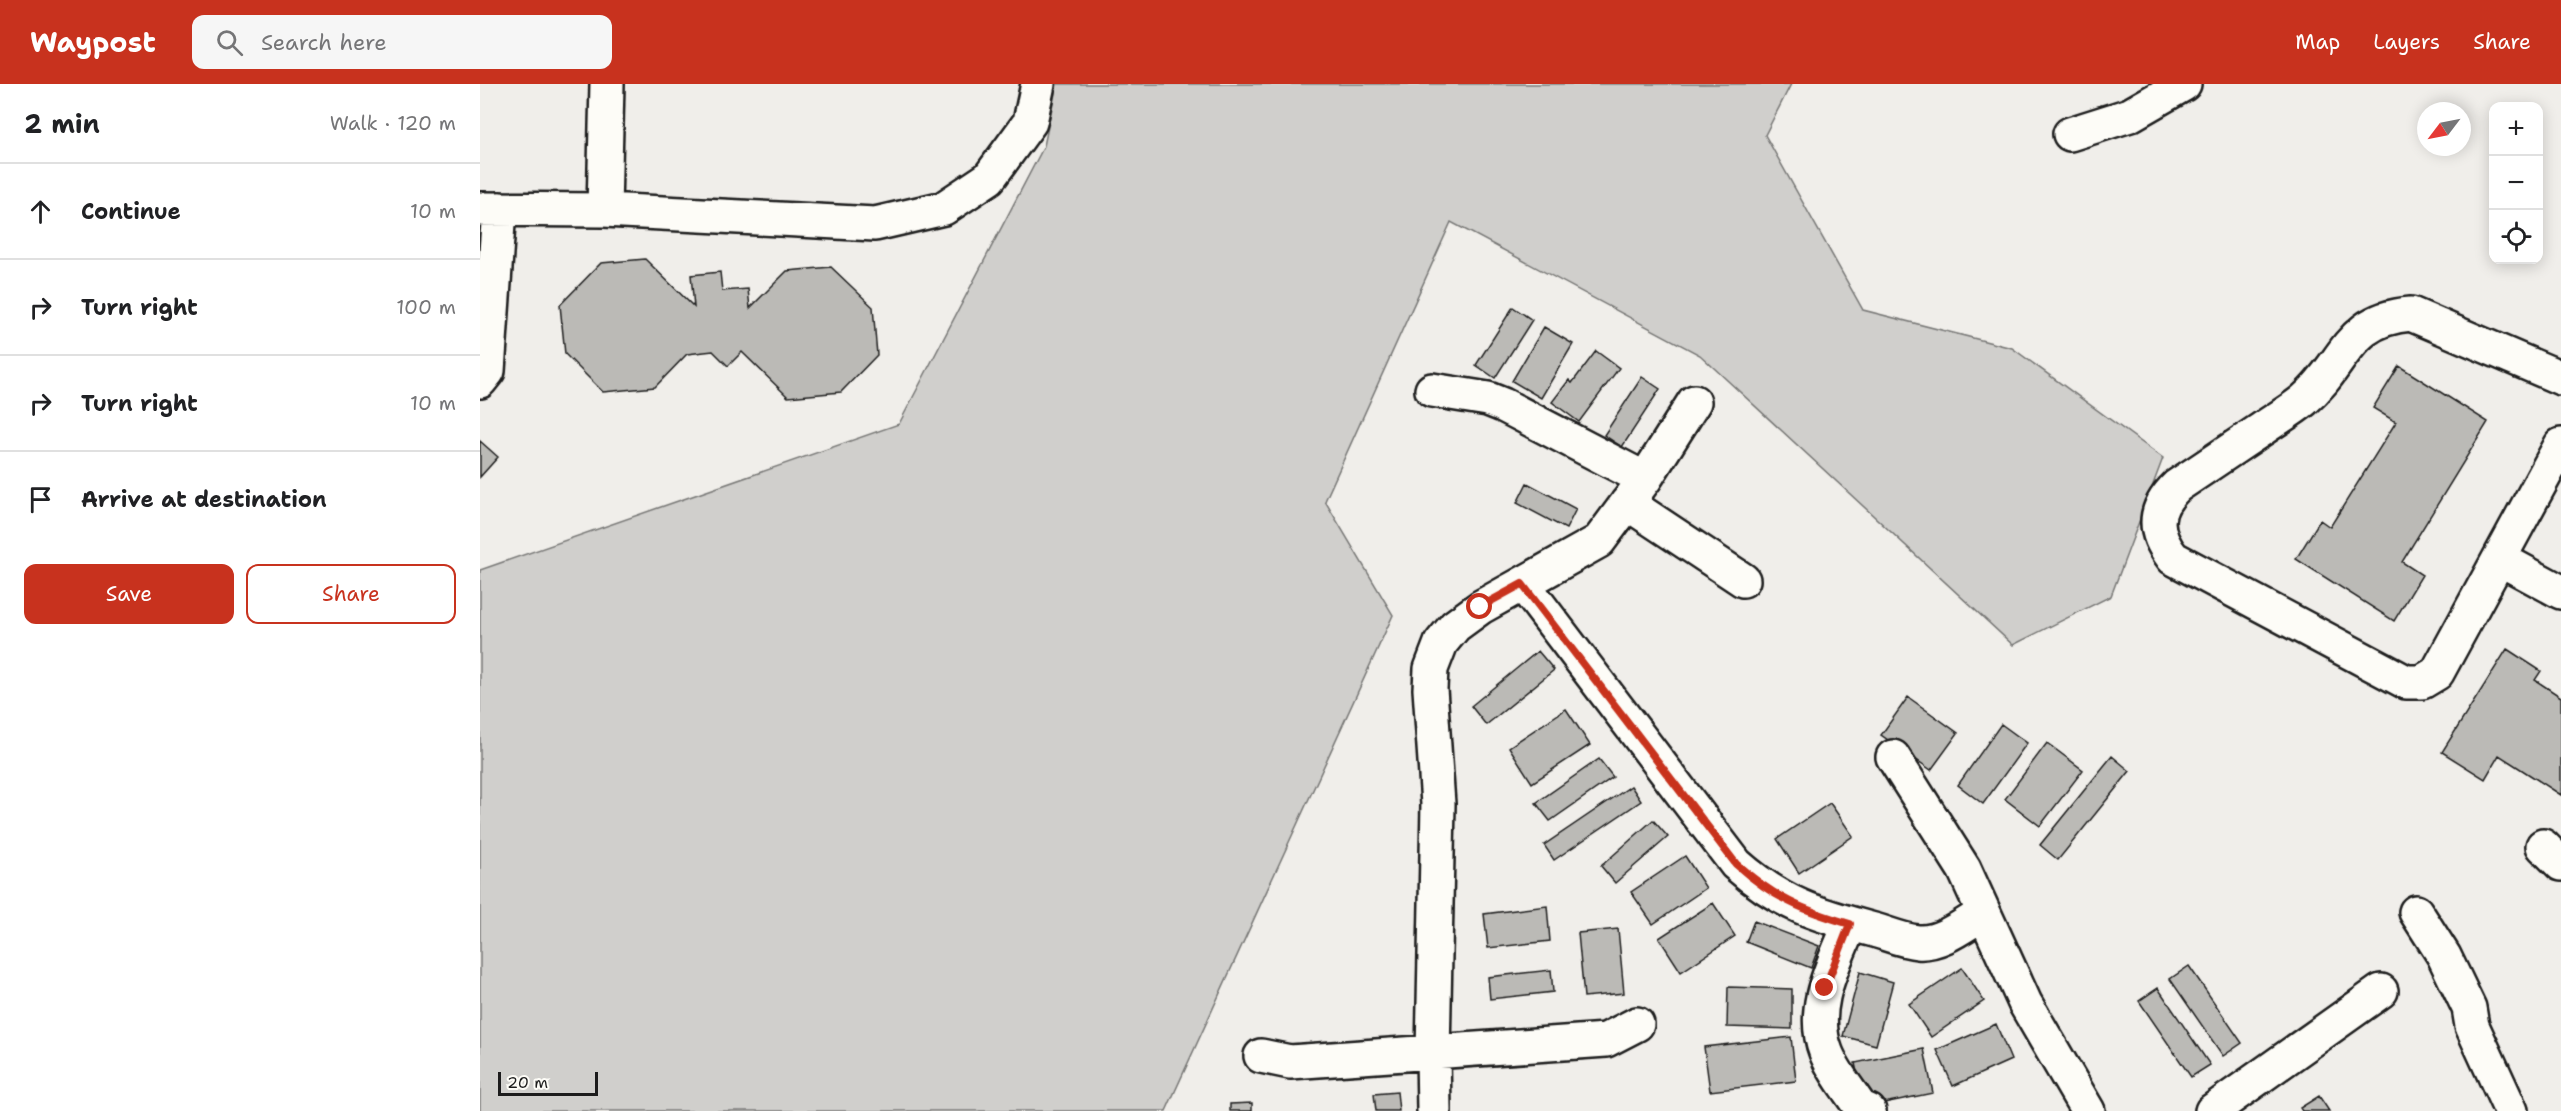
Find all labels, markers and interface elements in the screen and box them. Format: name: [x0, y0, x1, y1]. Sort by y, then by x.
search box: [192, 15, 612, 69]
text: Waypost: [30, 23, 156, 61]
icon: search: [213, 26, 246, 59]
text: Search here: [261, 28, 387, 57]
text: Map: [2295, 28, 2340, 56]
text: Layers: [2373, 28, 2440, 56]
text: Share: [2473, 28, 2531, 56]
north arrow: [2417, 102, 2471, 156]
map controls: [2489, 102, 2543, 264]
button: +: [2489, 102, 2543, 156]
text: 2 min: [24, 106, 100, 141]
text: Walk · 120 m: [330, 110, 456, 136]
button: −: [2489, 156, 2543, 210]
icon: ahead: [24, 195, 57, 228]
text: Continue: [81, 197, 181, 226]
text: 10 m: [410, 198, 456, 224]
button: locate: [2489, 210, 2543, 264]
icon: right: [24, 291, 57, 324]
text: Turn right: [81, 293, 198, 322]
text: 100 m: [396, 294, 456, 320]
icon: right: [24, 387, 57, 420]
text: Turn right: [81, 389, 198, 418]
text: 10 m: [410, 390, 456, 416]
icon: arrive: [24, 483, 57, 516]
text: Arrive at destination: [81, 485, 327, 514]
button: Save: [24, 564, 234, 624]
button: Share: [246, 564, 456, 624]
route start: [1466, 593, 1492, 619]
route end: [1811, 974, 1837, 1000]
scale bar: [498, 1069, 598, 1096]
text: 20 m: [507, 1072, 548, 1093]

